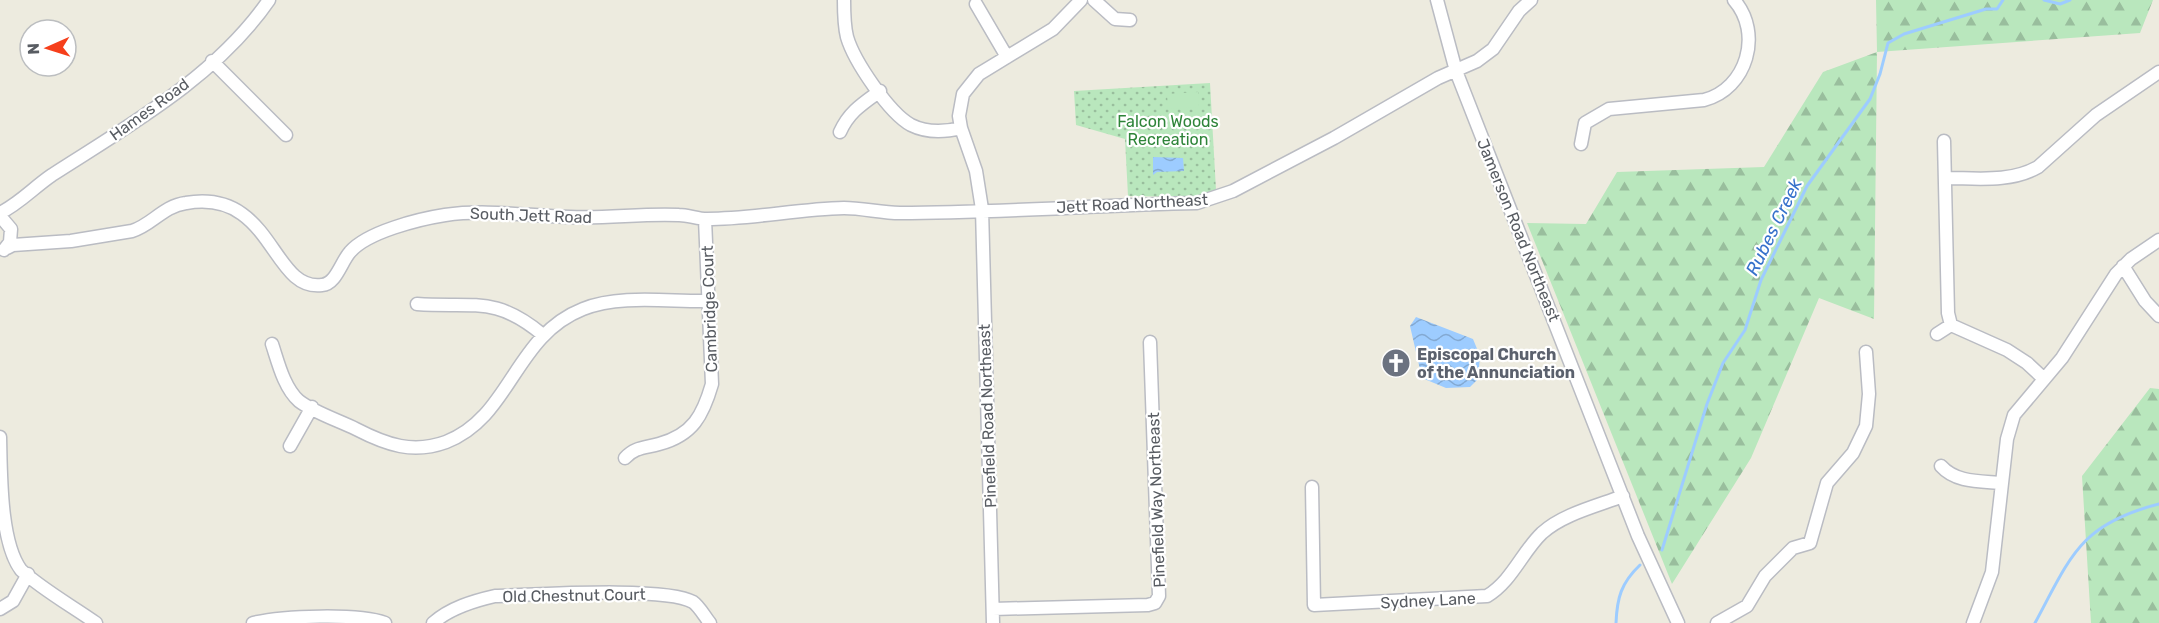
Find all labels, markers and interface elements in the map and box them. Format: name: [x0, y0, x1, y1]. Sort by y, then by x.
north arrow: [18, 18, 78, 78]
text: N: [24, 43, 43, 55]
street label: Hames Road: [106, 74, 193, 145]
park label: Falcon Woods Recreation: [1117, 112, 1219, 149]
street label: Jamerson Road Northeast: [1473, 136, 1564, 324]
water label: Rubes Creek: [1741, 174, 1807, 279]
street label: Jett Road Northeast: [1056, 190, 1208, 217]
street label: South Jett Road: [470, 204, 592, 227]
street label: Cambridge Court: [698, 245, 721, 373]
street label: Pinefield Road Northeast: [975, 324, 1000, 508]
place label: Episcopal Church of the Annunciation: [1417, 345, 1575, 382]
church icon: Episcopal Church of the Annunciation: [1380, 347, 1412, 379]
street label: Pinefield Way Northeast: [1144, 412, 1169, 588]
street label: Old Chestnut Court: [502, 585, 646, 606]
street label: Sydney Lane: [1380, 589, 1476, 612]

